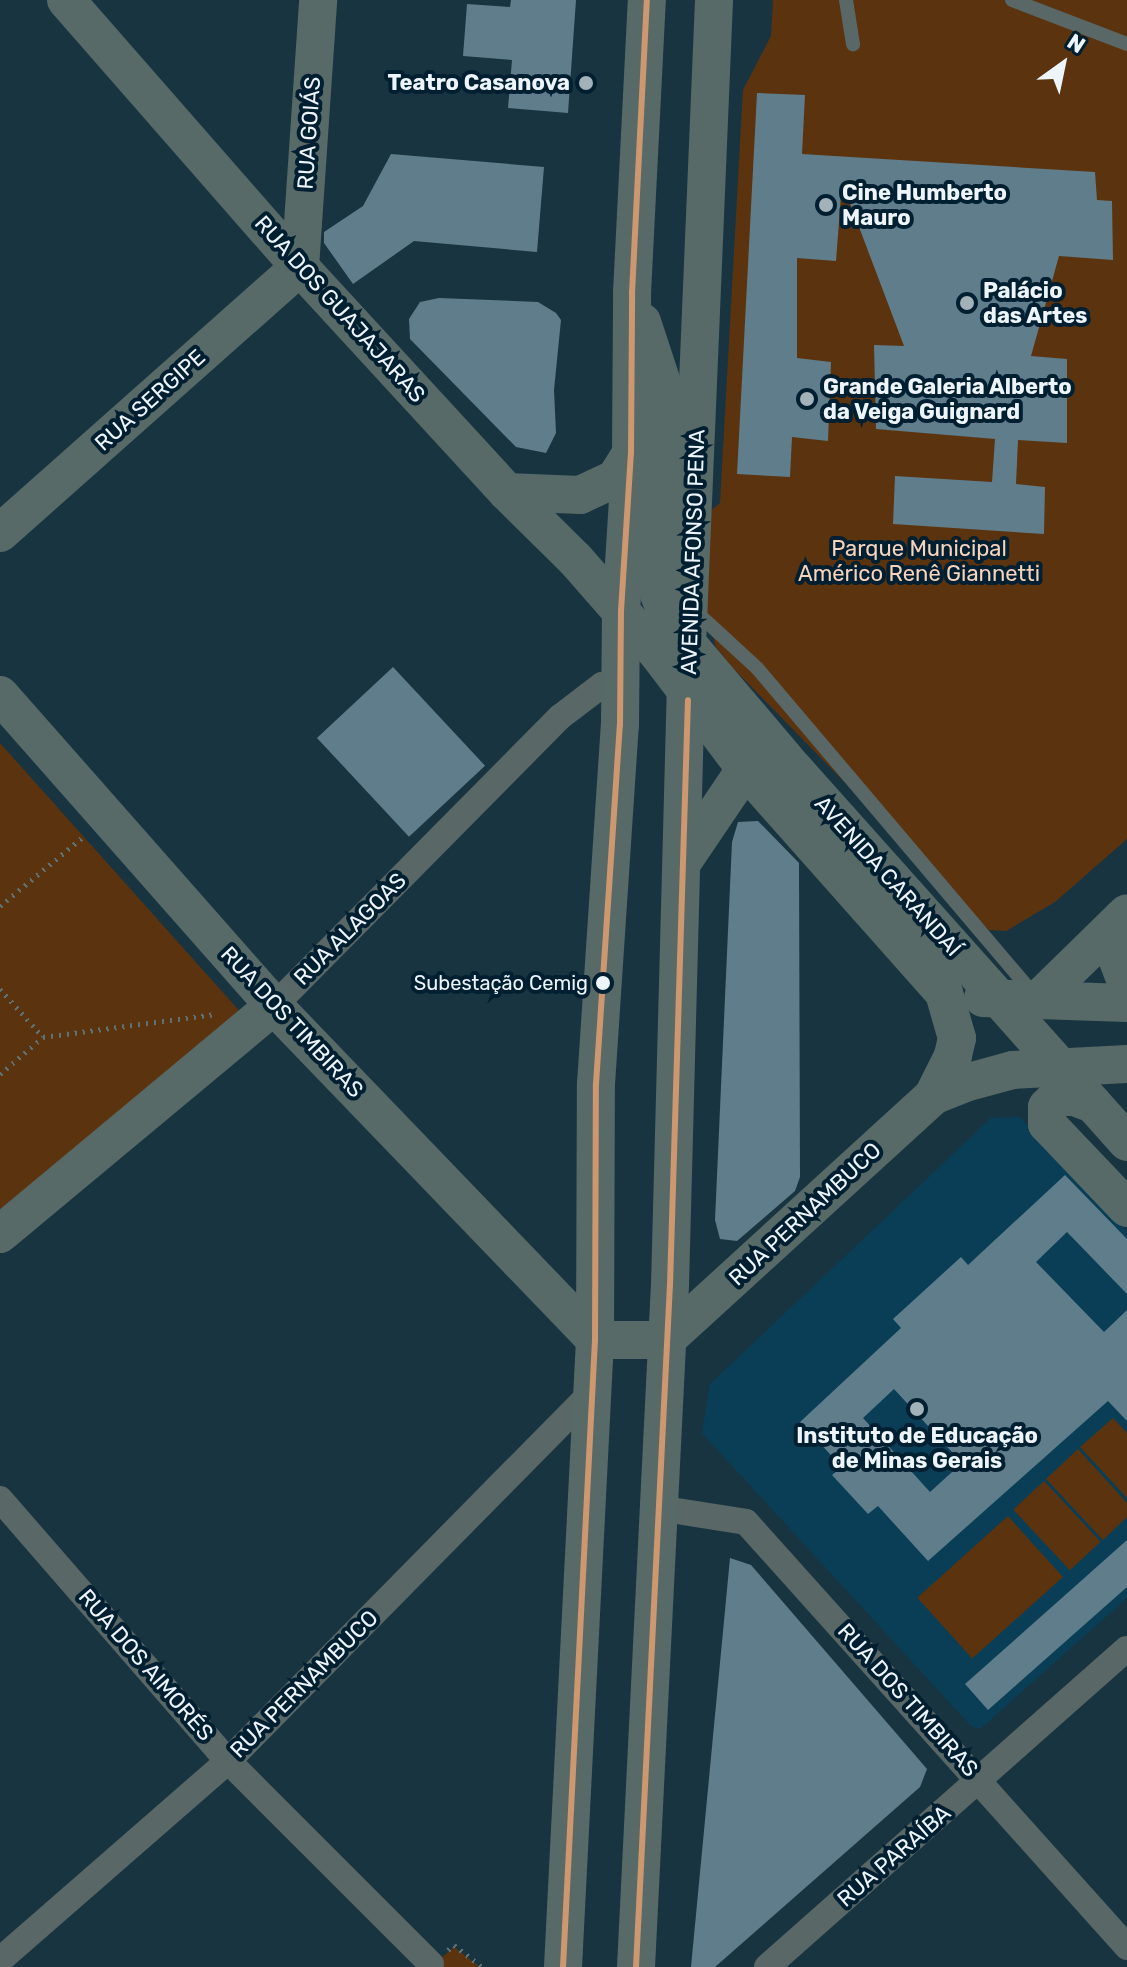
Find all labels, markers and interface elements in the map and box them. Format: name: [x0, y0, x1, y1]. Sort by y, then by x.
north arrow: [1023, 24, 1103, 104]
text: N: [1062, 28, 1090, 59]
place label: Teatro Casanova: [388, 70, 570, 96]
marker: Teatro Casanova: [577, 74, 595, 92]
street label: RUA GOIÁS: [292, 75, 326, 191]
place label: Cine Humberto Mauro: [842, 179, 1007, 230]
marker: Cine Humberto Mauro: [817, 196, 835, 214]
street label: RUA DOS GUAJAJARAS: [249, 210, 431, 408]
place label: Palácio das Artes: [983, 277, 1088, 328]
marker: Palácio das Artes: [958, 294, 976, 312]
street label: RUA SERGIPE: [89, 344, 211, 456]
place label: Grande Galeria Alberto da Veiga Guignard: [823, 373, 1072, 424]
marker: Grande Galeria Alberto da Veiga Guignard: [798, 390, 816, 408]
street label: AVENIDA AFONSO PENA: [676, 428, 710, 676]
park label: Parque Municipal Américo Renê Giannetti: [798, 535, 1040, 586]
street label: AVENIDA CARANDAÍ: [809, 790, 967, 962]
street label: RUA ALAGOAS: [288, 867, 412, 991]
street label: RUA DOS TIMBIRAS: [215, 940, 369, 1104]
place label: Subestação Cemig: [414, 971, 588, 995]
marker: Subestação Cemig: [595, 975, 611, 991]
street label: RUA PERNAMBUCO: [723, 1137, 887, 1291]
marker: Instituto de Educação de Minas Gerais: [908, 1400, 926, 1418]
place label: Instituto de Educação de Minas Gerais: [796, 1422, 1038, 1474]
street label: RUA DOS AIMORÉS: [73, 1583, 219, 1747]
street label: RUA PERNAMBUCO: [224, 1604, 384, 1764]
street label: RUA DOS TIMBIRAS: [832, 1617, 984, 1783]
street label: RUA PARAÍBA: [832, 1799, 956, 1913]

